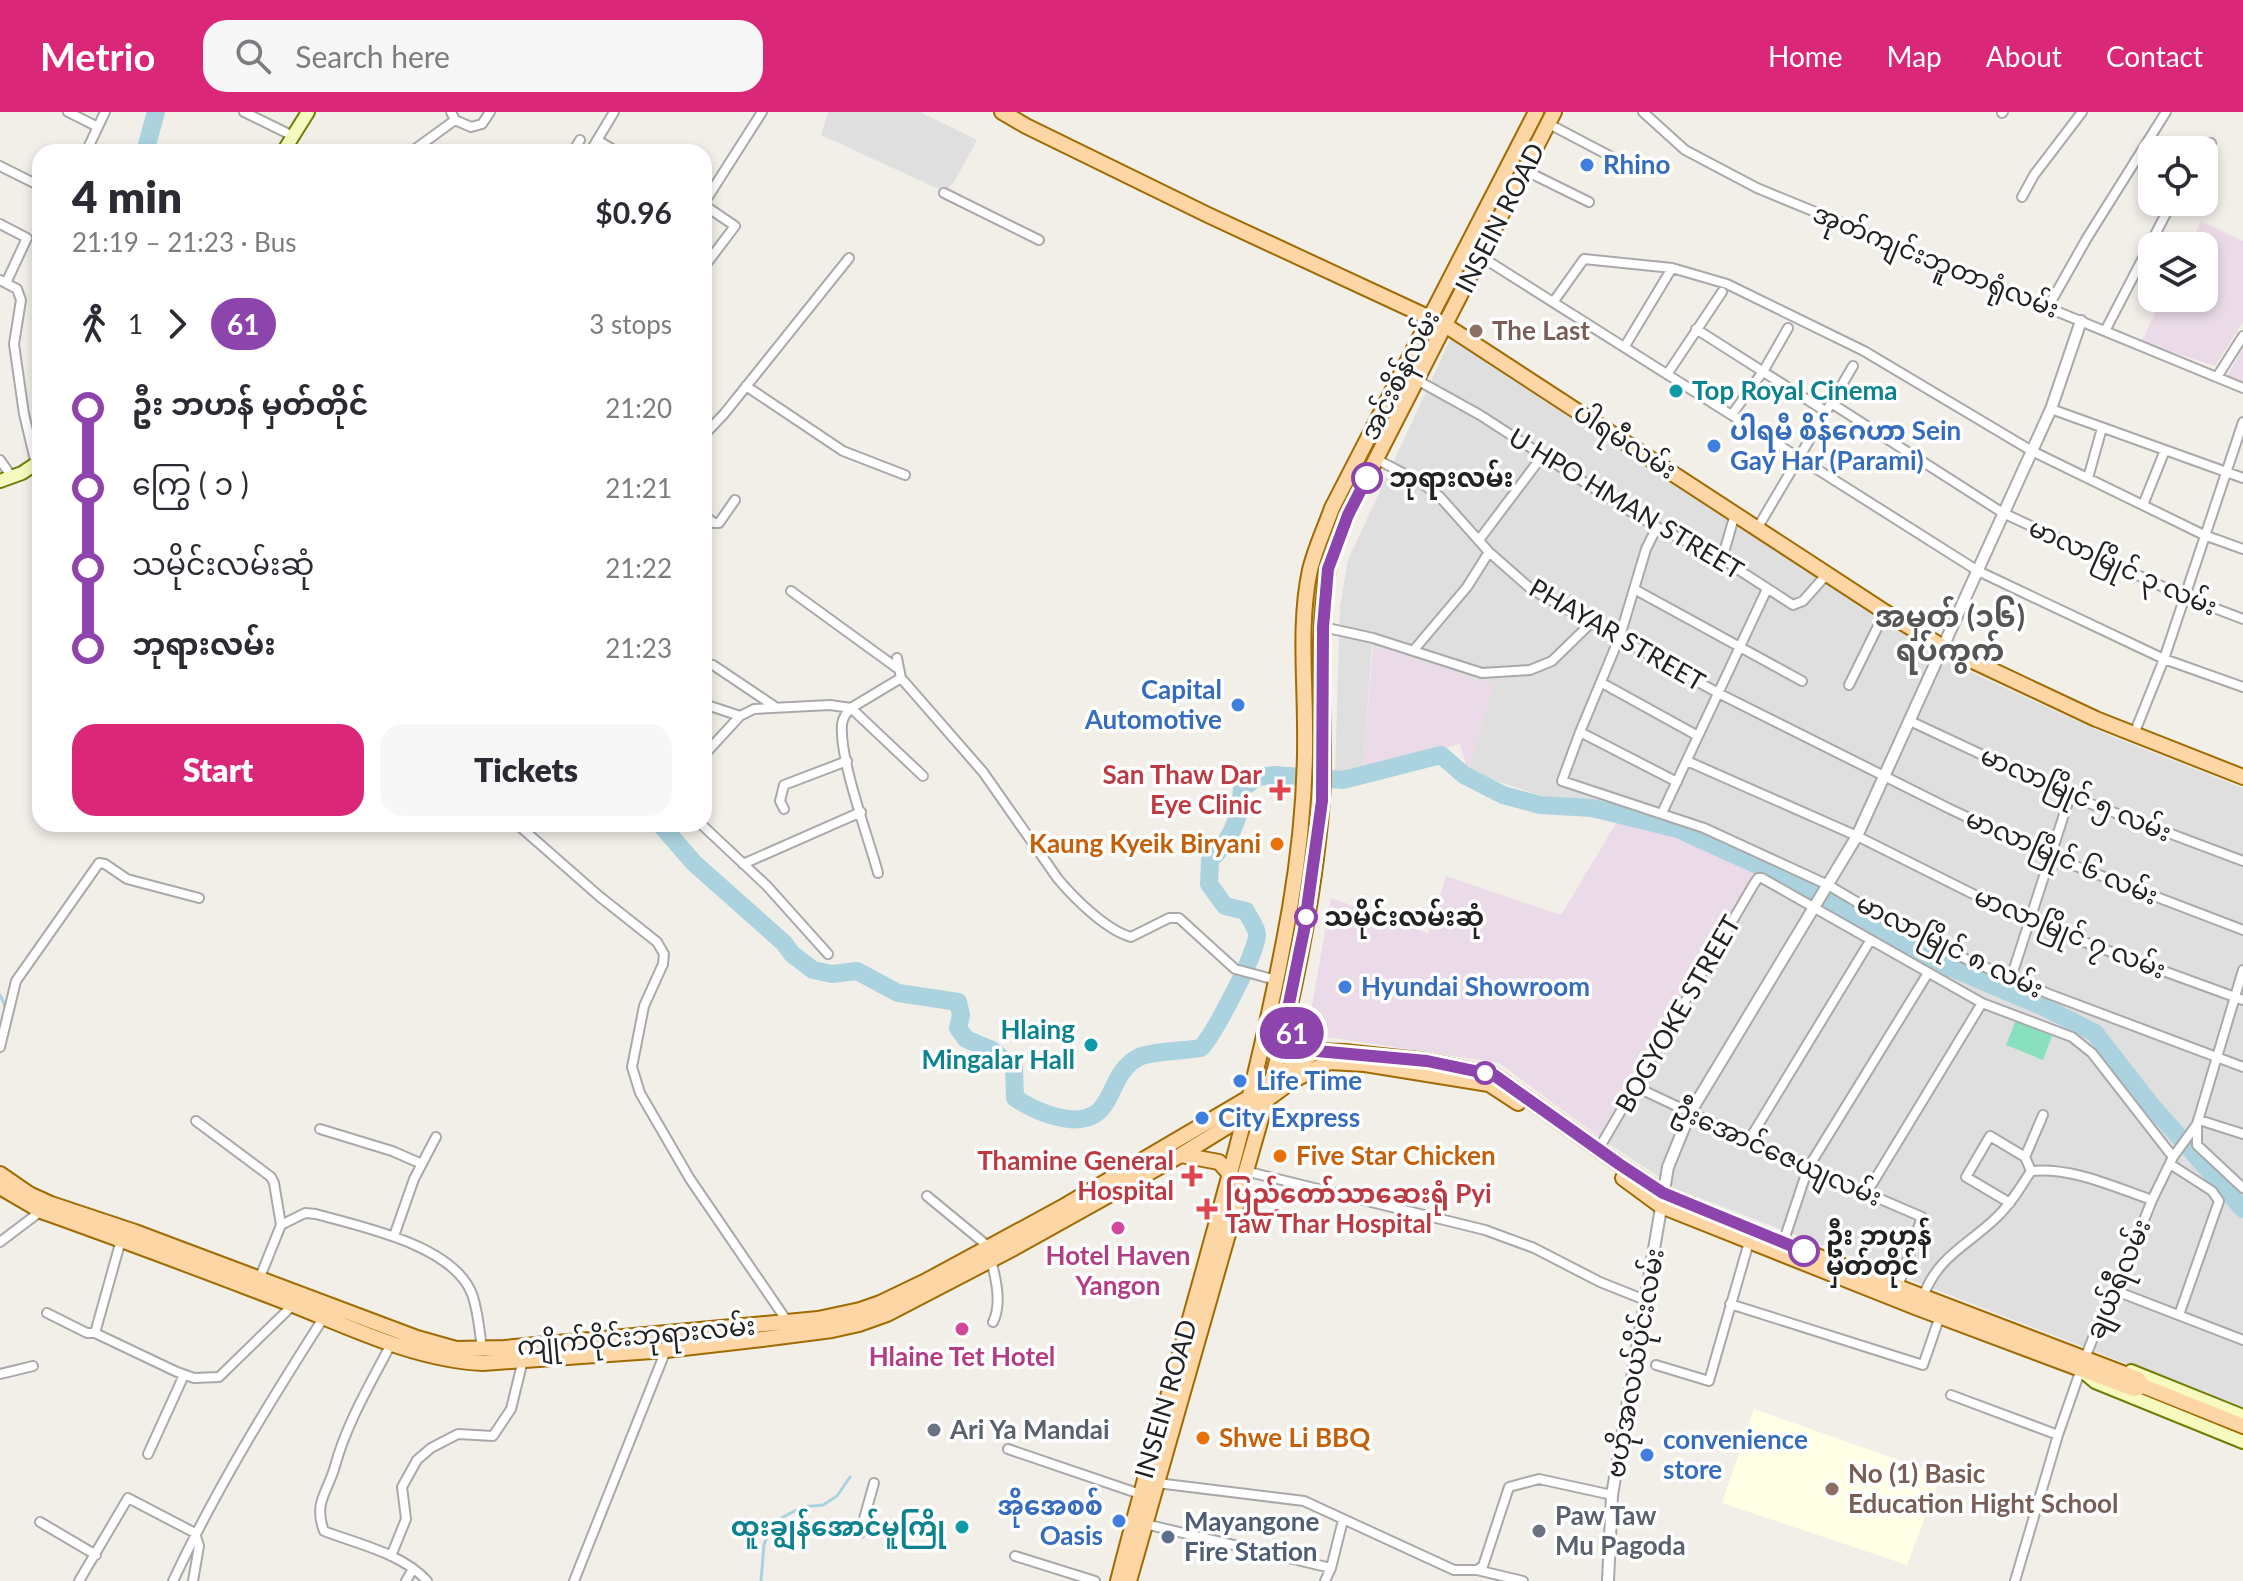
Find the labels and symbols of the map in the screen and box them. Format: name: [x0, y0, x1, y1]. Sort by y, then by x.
street label: INSEIN ROAD: [1448, 137, 1551, 298]
place label: Rhino: [1603, 148, 1670, 180]
marker: Rhino: [1578, 156, 1596, 174]
street label: အုတ်ကျင်းဘူတာရုံလမ်း: [1806, 196, 2064, 330]
street label: အင်းစိန်လမ်း: [1353, 304, 1451, 448]
place label: The Last: [1492, 314, 1590, 346]
marker: The Last: [1467, 322, 1485, 340]
place label: Top Royal Cinema: [1692, 374, 1898, 406]
marker: Top Royal Cinema: [1667, 382, 1685, 400]
street label: ပါရမီလမ်း: [1565, 395, 1683, 490]
place label: ပါရမီ စိန်ဂေဟာ Sein Gay Har (Parami): [1730, 412, 1961, 476]
street label: U HPO HMAN STREET: [1503, 420, 1750, 586]
marker: ပါရမီ စိန်ဂေဟာ Sein Gay Har (Parami): [1705, 437, 1723, 455]
place label: ဘုရားလမ်း: [1389, 459, 1514, 500]
marker: ဘုရားလမ်း: [1352, 463, 1382, 493]
street label: မာလာမြိုင် ၃ လမ်း: [2022, 510, 2223, 627]
street label: PHAYAR STREET: [1524, 571, 1711, 697]
district label: အမှတ် (၁၆) ရပ်ကွက်: [1875, 595, 2025, 675]
place label: Capital Automotive: [1084, 673, 1222, 735]
marker: Capital Automotive: [1229, 696, 1247, 714]
street label: မာလာမြိုင် ၅ လမ်း: [1974, 738, 2177, 853]
place label: San Thaw Dar Eye Clinic: [1102, 758, 1262, 820]
marker: San Thaw Dar Eye Clinic: [1269, 779, 1291, 801]
street label: မာလာမြိုင် ၆ လမ်း: [1959, 801, 2163, 916]
place label: Kaung Kyeik Biryani: [1029, 827, 1261, 859]
marker: Kaung Kyeik Biryani: [1268, 835, 1286, 853]
street label: မာလာမြိုင် ၇ လမ်း: [1968, 879, 2171, 991]
street label: မာလာမြိုင် ၈ လမ်း: [1849, 886, 2049, 1010]
place label: သမိုင်းလမ်းဆုံ: [1324, 898, 1484, 939]
marker: သမိုင်းလမ်းဆုံ: [1295, 906, 1317, 928]
street label: BOGYOKE STREET: [1608, 909, 1747, 1118]
place label: Hyundai Showroom: [1361, 970, 1590, 1002]
marker: Hyundai Showroom: [1336, 978, 1354, 996]
line badge: 61: [1256, 1007, 1328, 1059]
place label: Hlaing Mingalar Hall: [921, 1013, 1075, 1075]
marker: Hlaing Mingalar Hall: [1082, 1036, 1100, 1054]
unlabelled marker: [1474, 1062, 1496, 1084]
place label: Life Time: [1256, 1064, 1362, 1096]
marker: Life Time: [1231, 1072, 1249, 1090]
street label: ဦးအောင်ဇေယျလမ်း: [1667, 1092, 1887, 1218]
place label: City Express: [1218, 1101, 1360, 1133]
marker: City Express: [1193, 1109, 1211, 1127]
place label: Five Star Chicken: [1296, 1139, 1496, 1171]
place label: Thamine General Hospital: [977, 1144, 1174, 1206]
marker: Five Star Chicken: [1271, 1147, 1289, 1165]
marker: Thamine General Hospital: [1181, 1165, 1203, 1187]
place label: ပြည်တော်သာဆေးရုံ Pyi Taw Thar Hospital: [1225, 1175, 1492, 1239]
marker: ပြည်တော်သာဆေးရုံ Pyi Taw Thar Hospital: [1196, 1198, 1218, 1220]
street label: ချယ်ရီလမ်း: [2077, 1214, 2162, 1346]
place label: ဦး ဘဟန် မှတ်တိုင်: [1826, 1217, 1932, 1288]
marker: Hotel Haven Yangon: [1109, 1219, 1127, 1237]
marker: ဦး ဘဟန် မှတ်တိုင်: [1789, 1236, 1819, 1266]
place label: Hotel Haven Yangon: [1046, 1239, 1190, 1301]
street label: ဗဟိုအလယ်ပိုင်းလမ်း: [1598, 1246, 1676, 1481]
street label: ကျိုက်ဝိုင်းဘုရားလမ်း: [515, 1309, 757, 1367]
street label: INSEIN ROAD: [1127, 1316, 1203, 1482]
marker: Hlaine Tet Hotel: [953, 1320, 971, 1338]
place label: Hlaine Tet Hotel: [869, 1340, 1055, 1372]
place label: Ari Ya Mandai: [949, 1413, 1110, 1445]
marker: Ari Ya Mandai: [925, 1421, 943, 1439]
place label: Shwe Li BBQ: [1219, 1421, 1371, 1453]
place label: convenience store: [1663, 1423, 1808, 1485]
marker: Shwe Li BBQ: [1194, 1429, 1212, 1447]
marker: convenience store: [1638, 1446, 1656, 1464]
place label: No (1) Basic Education Hight School: [1848, 1457, 2119, 1519]
marker: No (1) Basic Education Hight School: [1823, 1480, 1841, 1498]
place label: အိုအေစစ် Oasis: [998, 1487, 1103, 1551]
place label: Paw Taw Mu Pagoda: [1555, 1499, 1686, 1561]
place label: Mayangone Fire Station: [1184, 1505, 1319, 1567]
place label: ထူးချွန်အောင်မူကြို: [731, 1508, 946, 1551]
marker: အိုအေစစ် Oasis: [1110, 1512, 1128, 1530]
marker: ထူးချွန်အောင်မူကြို: [953, 1518, 971, 1536]
marker: Paw Taw Mu Pagoda: [1530, 1522, 1548, 1540]
marker: Mayangone Fire Station: [1159, 1528, 1177, 1546]

